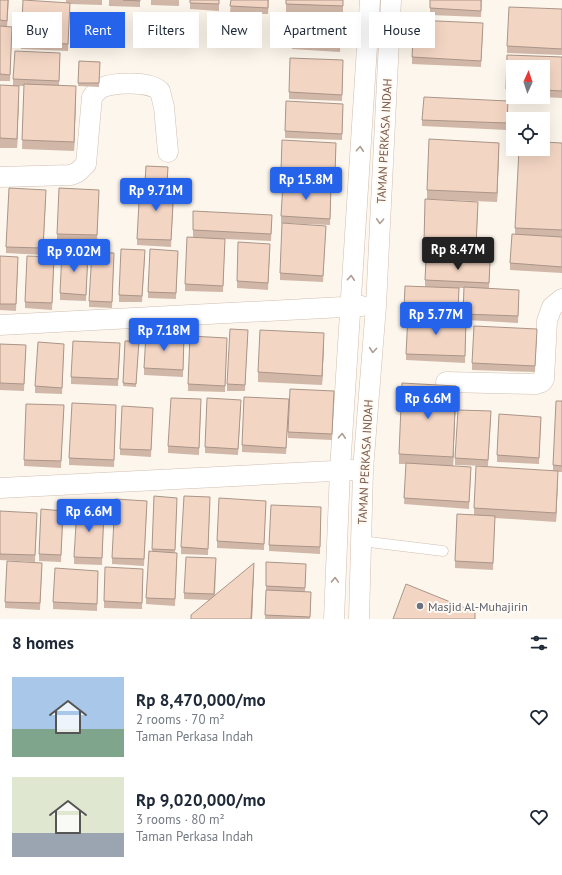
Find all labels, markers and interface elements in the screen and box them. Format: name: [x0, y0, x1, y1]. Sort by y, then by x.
chip: Buy: [12, 12, 62, 48]
chip: Rent: [70, 12, 125, 48]
chip: Filters: [133, 12, 199, 48]
chip: New: [207, 12, 262, 48]
chip: Apartment: [270, 12, 361, 48]
chip: House: [369, 12, 435, 48]
north arrow: [506, 60, 550, 104]
map controls: [506, 60, 550, 156]
street label: TAMAN PERKASA INDAH: [373, 78, 395, 204]
button: locate: [506, 112, 550, 156]
one-way arrow: [355, 146, 364, 152]
pin: Rp 15.8M: [265, 167, 347, 201]
text: Rp 15.8M: [279, 171, 333, 188]
pin: Rp 9.71M: [115, 178, 197, 212]
text: Rp 9.71M: [129, 182, 183, 199]
one-way arrow: [376, 218, 385, 224]
pin: Rp 8.47M: [417, 237, 499, 271]
pin: Rp 9.02M: [33, 239, 115, 273]
text: Rp 8.47M: [431, 241, 485, 258]
text: Rp 9.02M: [47, 243, 101, 260]
one-way arrow: [347, 275, 356, 281]
pin: Rp 5.77M: [395, 302, 477, 336]
text: Rp 5.77M: [409, 306, 463, 323]
pin: Rp 7.18M: [123, 318, 205, 352]
text: Rp 7.18M: [138, 322, 190, 339]
one-way arrow: [368, 347, 377, 354]
pin: Rp 6.6M: [391, 386, 465, 420]
text: Rp 6.6M: [405, 390, 451, 407]
street label: TAMAN PERKASA INDAH: [354, 399, 376, 525]
one-way arrow: [337, 433, 346, 439]
pin: Rp 6.6M: [52, 499, 126, 533]
text: Rp 6.6M: [66, 503, 112, 520]
one-way arrow: [331, 577, 339, 583]
place label: Masjid Al-Muhajirin: [428, 599, 528, 614]
marker: Masjid Al-Muhajirin: [415, 601, 425, 611]
text: 8 homes: [12, 632, 74, 654]
icon: filters: [528, 632, 550, 654]
text: Rp 8,470,000/mo: [136, 689, 266, 711]
icon: home: [44, 693, 92, 741]
icon: heart: [528, 706, 550, 728]
text: 2 rooms · 70 m²: [136, 711, 225, 728]
text: Taman Perkasa Indah: [136, 728, 253, 745]
text: Rp 9,020,000/mo: [136, 789, 266, 811]
icon: home: [44, 793, 92, 841]
icon: heart: [528, 806, 550, 828]
text: 3 rooms · 80 m²: [136, 811, 225, 828]
text: Taman Perkasa Indah: [136, 828, 253, 845]

